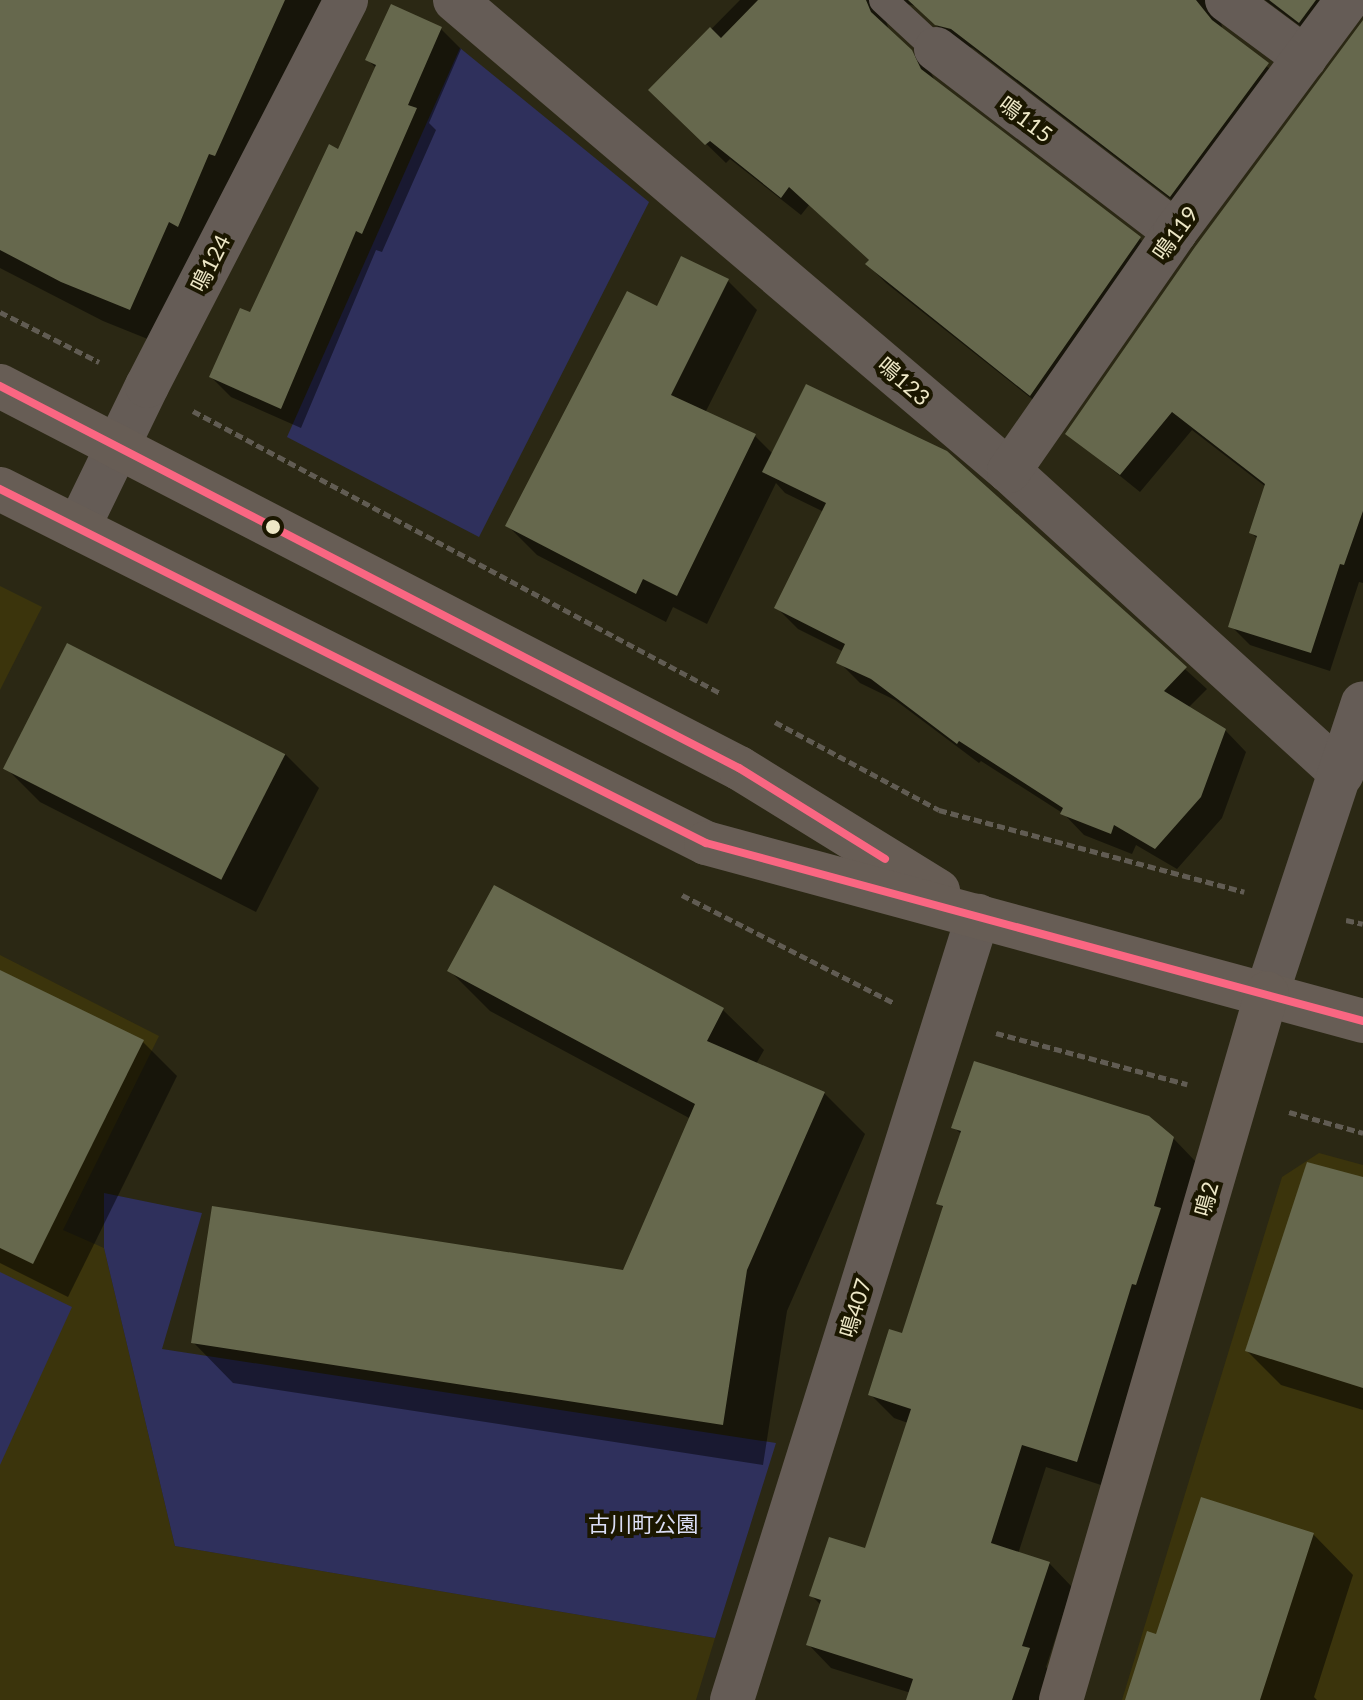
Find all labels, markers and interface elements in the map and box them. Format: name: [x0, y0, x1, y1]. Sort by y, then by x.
street label: 鳴115: [994, 90, 1058, 148]
street label: 鳴119: [1147, 201, 1203, 265]
street label: 鳴124: [185, 230, 235, 296]
street label: 鳴123: [873, 351, 935, 411]
unlabelled marker: [265, 519, 281, 535]
street label: 鳴2: [1189, 1179, 1223, 1219]
street label: 鳴407: [834, 1275, 876, 1341]
park label: 古川町公園: [588, 1511, 698, 1537]

